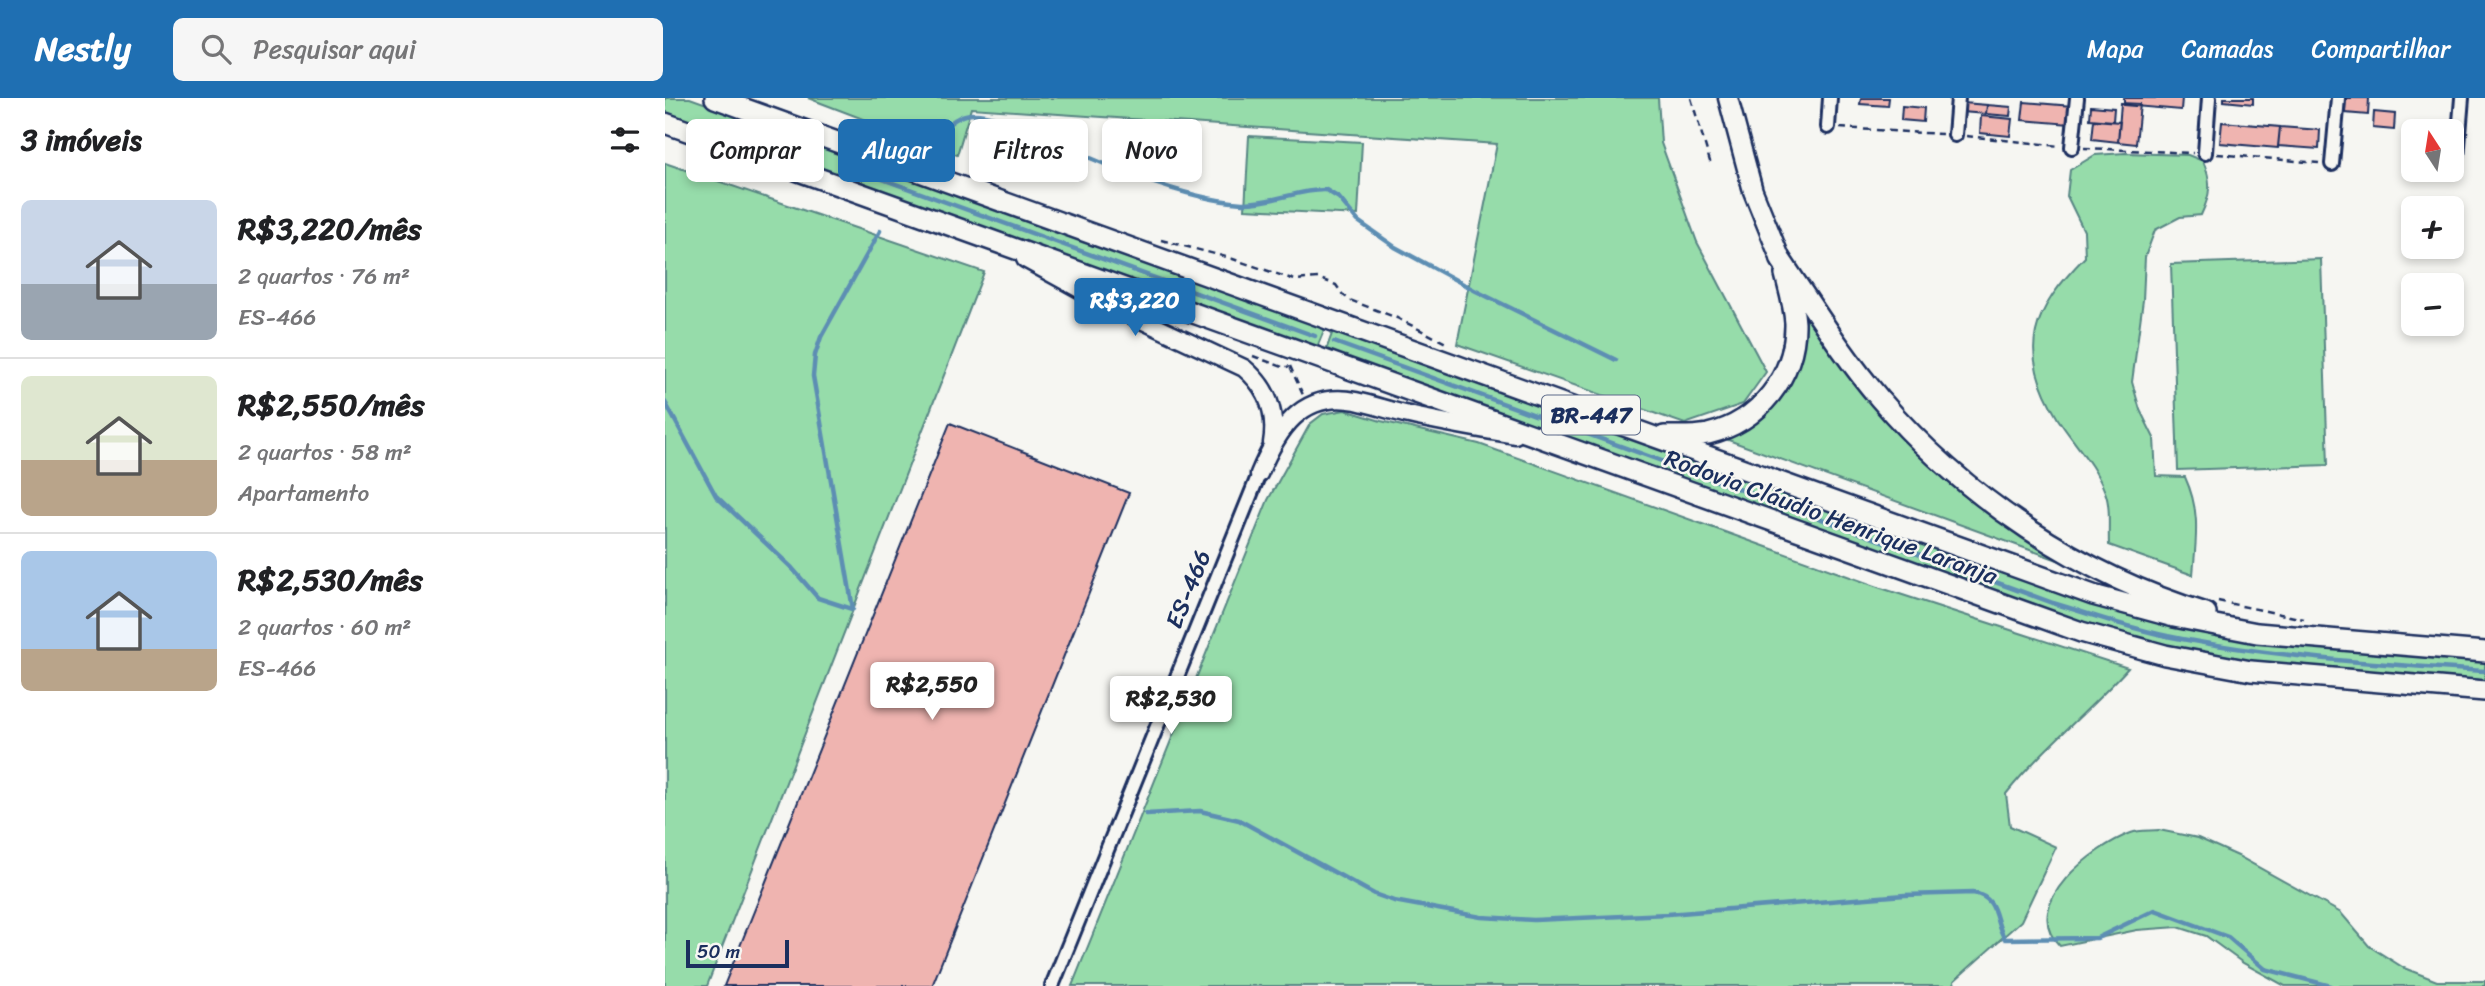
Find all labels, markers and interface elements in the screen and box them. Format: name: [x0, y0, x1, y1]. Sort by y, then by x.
search box: [173, 18, 663, 81]
text: Nestly: [35, 20, 131, 78]
text: Pesquisar aqui: [253, 26, 416, 72]
text: Mapa: [2087, 28, 2143, 70]
text: Camadas: [2181, 28, 2273, 70]
text: Compartilhar: [2311, 28, 2450, 70]
icon: search: [197, 30, 235, 68]
text: 3 imóveis: [21, 113, 142, 167]
chip: Comprar: [686, 119, 824, 182]
chip: Alugar: [838, 119, 955, 182]
chip: Filtros: [969, 119, 1088, 182]
chip: Novo: [1102, 119, 1202, 182]
north arrow: [2401, 119, 2464, 182]
map controls: [2401, 119, 2464, 336]
icon: filters: [606, 121, 644, 159]
button: +: [2401, 196, 2464, 259]
text: R$3,220/mês: [238, 202, 422, 256]
icon: home: [77, 228, 161, 312]
text: 2 quartos · 76 m²: [238, 256, 410, 297]
button: −: [2401, 273, 2464, 336]
pin: R$3,220: [1070, 278, 1200, 338]
text: R$3,220: [1090, 280, 1180, 321]
text: ES-466: [238, 297, 316, 338]
text: R$2,550/mês: [238, 378, 425, 432]
road number: BR-447: [1542, 396, 1640, 434]
icon: home: [77, 404, 161, 488]
text: 2 quartos · 58 m²: [238, 432, 412, 473]
street label: Rodovia Cláudio Henrique Laranja: [1658, 437, 2004, 597]
text: Apartamento: [238, 473, 369, 514]
street label: ES-466: [1153, 543, 1223, 635]
text: R$2,530/mês: [238, 553, 423, 607]
icon: home: [77, 579, 161, 663]
text: 2 quartos · 60 m²: [238, 607, 411, 648]
text: ES-466: [238, 648, 316, 689]
pin: R$2,550: [867, 662, 997, 722]
text: R$2,550: [886, 664, 978, 705]
pin: R$2,530: [1106, 676, 1236, 736]
text: R$2,530: [1126, 678, 1216, 719]
text: 50 m: [697, 935, 740, 968]
scale bar: [686, 937, 789, 969]

